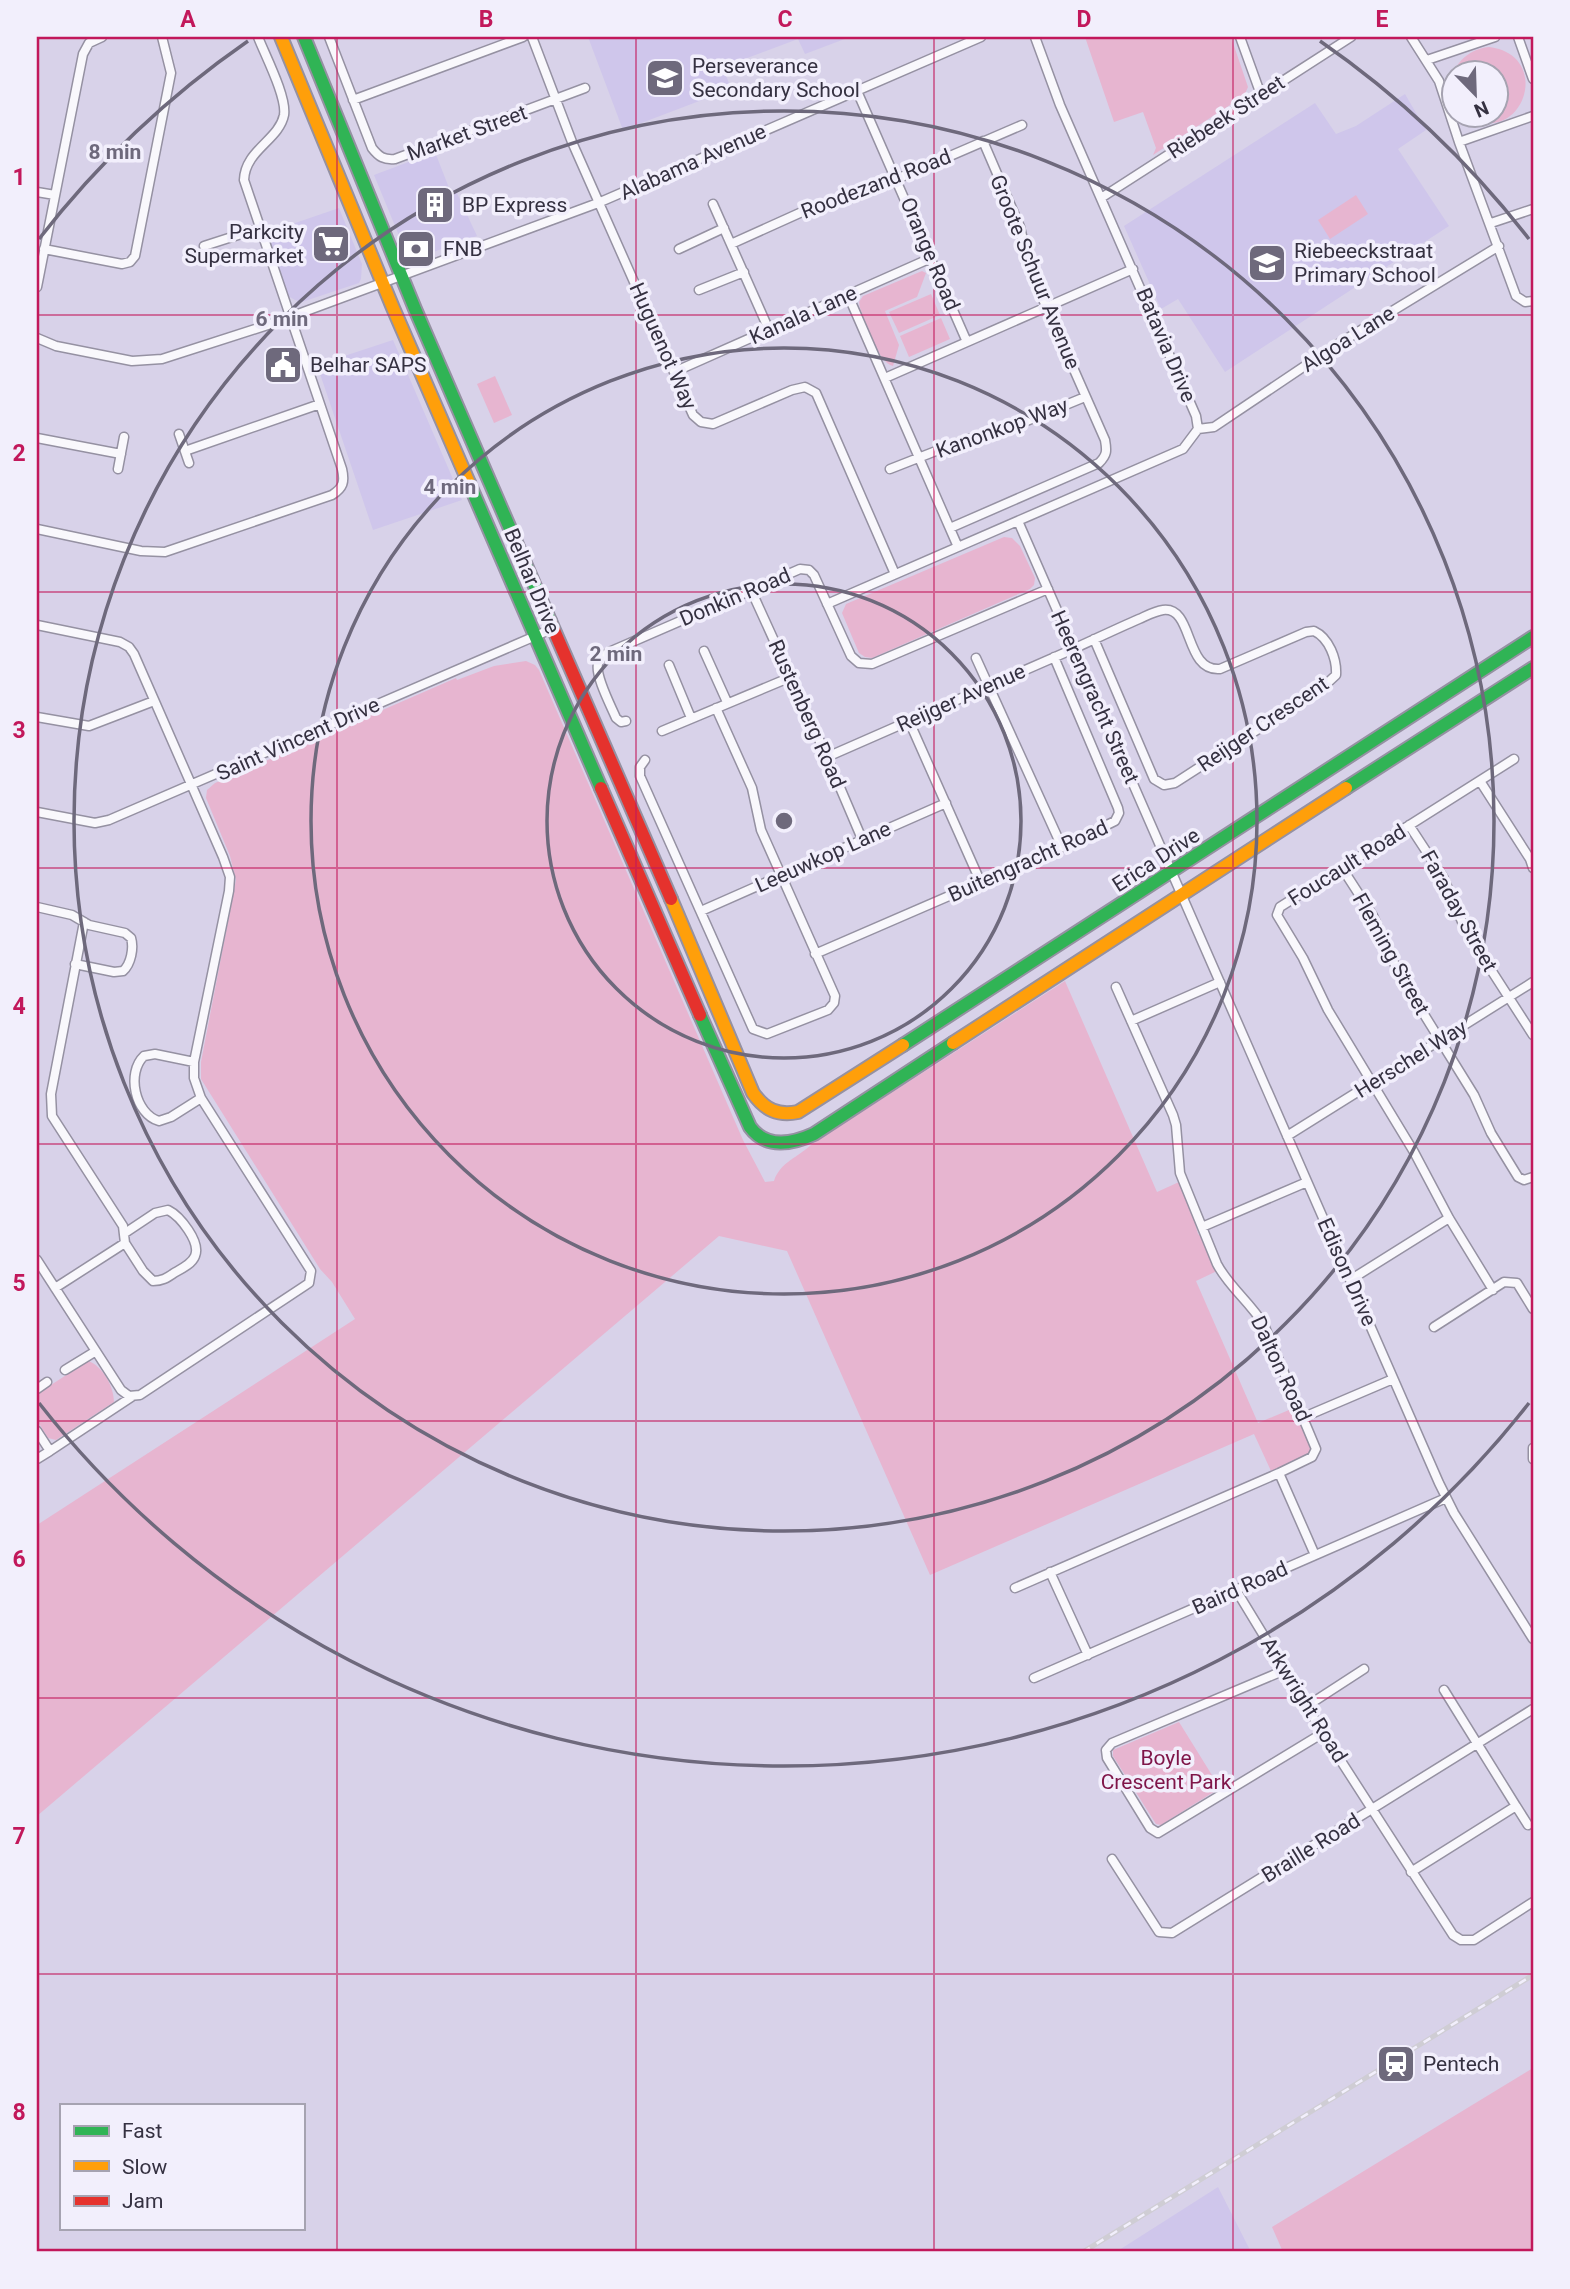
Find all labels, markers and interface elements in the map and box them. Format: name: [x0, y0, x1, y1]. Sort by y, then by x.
text: A: [180, 6, 196, 33]
text: B: [479, 6, 493, 33]
text: C: [777, 6, 793, 33]
text: D: [1077, 6, 1091, 33]
text: E: [1376, 6, 1389, 33]
place label: Perseverance Secondary School: [692, 54, 860, 102]
school or university icon: Perseverance Secondary School: [644, 57, 686, 99]
north arrow: [1440, 60, 1510, 130]
street label: Riebeek Street: [1163, 70, 1289, 164]
text: N: [1471, 96, 1492, 122]
street label: Market Street: [404, 100, 530, 166]
street label: Alabama Avenue: [616, 119, 770, 205]
text: 8 min: [89, 140, 141, 164]
street label: Roodezand Road: [798, 144, 954, 224]
text: 1: [12, 164, 26, 191]
street label: Groote Schuur Avenue: [985, 171, 1085, 373]
building icon: BP Express: [414, 184, 456, 226]
place label: BP Express: [462, 193, 567, 217]
street label: Orange Road: [895, 194, 965, 314]
place label: Parkcity Supermarket: [185, 220, 304, 268]
supermarket icon: Parkcity Supermarket: [310, 223, 352, 265]
bank icon: FNB: [395, 228, 437, 270]
place label: FNB: [443, 237, 483, 261]
place label: Riebeeckstraat Primary School: [1294, 239, 1436, 287]
school or university icon: Riebeeckstraat Primary School: [1246, 242, 1288, 284]
street label: Huguenot Way: [624, 279, 702, 413]
street label: Kanala Lane: [746, 281, 860, 349]
street label: Batavia Drive: [1131, 284, 1201, 406]
street label: Algoa Lane: [1297, 301, 1399, 377]
text: 6 min: [256, 307, 308, 331]
public building icon: Belhar SAPS: [262, 344, 304, 386]
place label: Belhar SAPS: [310, 353, 427, 377]
street label: Kanonkop Way: [933, 393, 1071, 463]
text: 2: [12, 440, 26, 467]
text: 4 min: [424, 475, 476, 499]
street label: Belhar Drive: [499, 525, 565, 637]
street label: Donkin Road: [676, 563, 794, 631]
street label: Heerengracht Street: [1046, 607, 1144, 787]
street label: Rustenberg Road: [763, 636, 851, 792]
text: 2 min: [590, 642, 642, 666]
street label: Reijger Avenue: [893, 659, 1029, 737]
street label: Reijger Crescent: [1193, 671, 1333, 777]
street label: Saint Vincent Drive: [213, 692, 383, 786]
text: 3: [12, 717, 26, 744]
centre of rings: [772, 809, 796, 833]
street label: Buitengracht Road: [944, 815, 1112, 907]
street label: Leeuwkop Lane: [751, 816, 895, 898]
street label: Foucault Road: [1284, 819, 1410, 911]
street label: Erica Drive: [1108, 823, 1204, 897]
street label: Faraday Street: [1416, 846, 1502, 976]
street label: Fleming Street: [1348, 889, 1434, 1019]
text: 4: [12, 993, 26, 1020]
street label: Herschel Way: [1351, 1015, 1472, 1103]
street label: Edison Drive: [1313, 1214, 1381, 1330]
text: 5: [12, 1270, 26, 1297]
street label: Dalton Road: [1246, 1312, 1316, 1426]
text: 6: [12, 1546, 26, 1573]
street label: Baird Road: [1189, 1556, 1291, 1620]
street label: Arkwright Road: [1256, 1633, 1352, 1767]
park label: Boyle Crescent Park: [1101, 1746, 1232, 1794]
street label: Braille Road: [1258, 1808, 1364, 1888]
text: 7: [12, 1823, 26, 1850]
station icon: Pentech: [1375, 2043, 1417, 2085]
place label: Pentech: [1423, 2052, 1499, 2076]
text: 8: [12, 2099, 26, 2126]
legend: [60, 2104, 304, 2230]
text: Fast: [122, 2119, 163, 2143]
text: Slow: [122, 2155, 168, 2179]
text: Jam: [122, 2189, 163, 2213]

